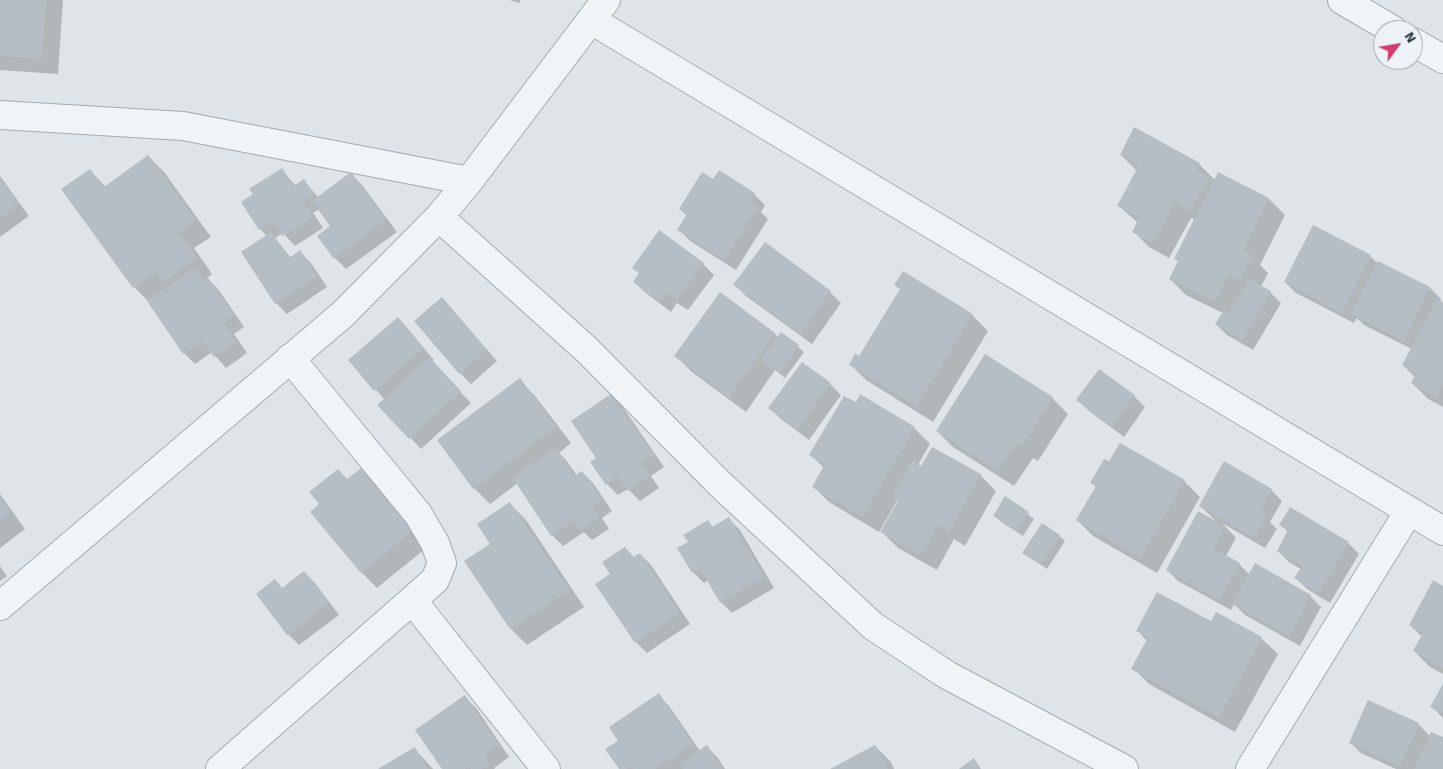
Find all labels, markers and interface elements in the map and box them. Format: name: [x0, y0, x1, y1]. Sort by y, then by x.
north arrow: [1373, 20, 1423, 70]
text: N: [1401, 29, 1420, 46]

